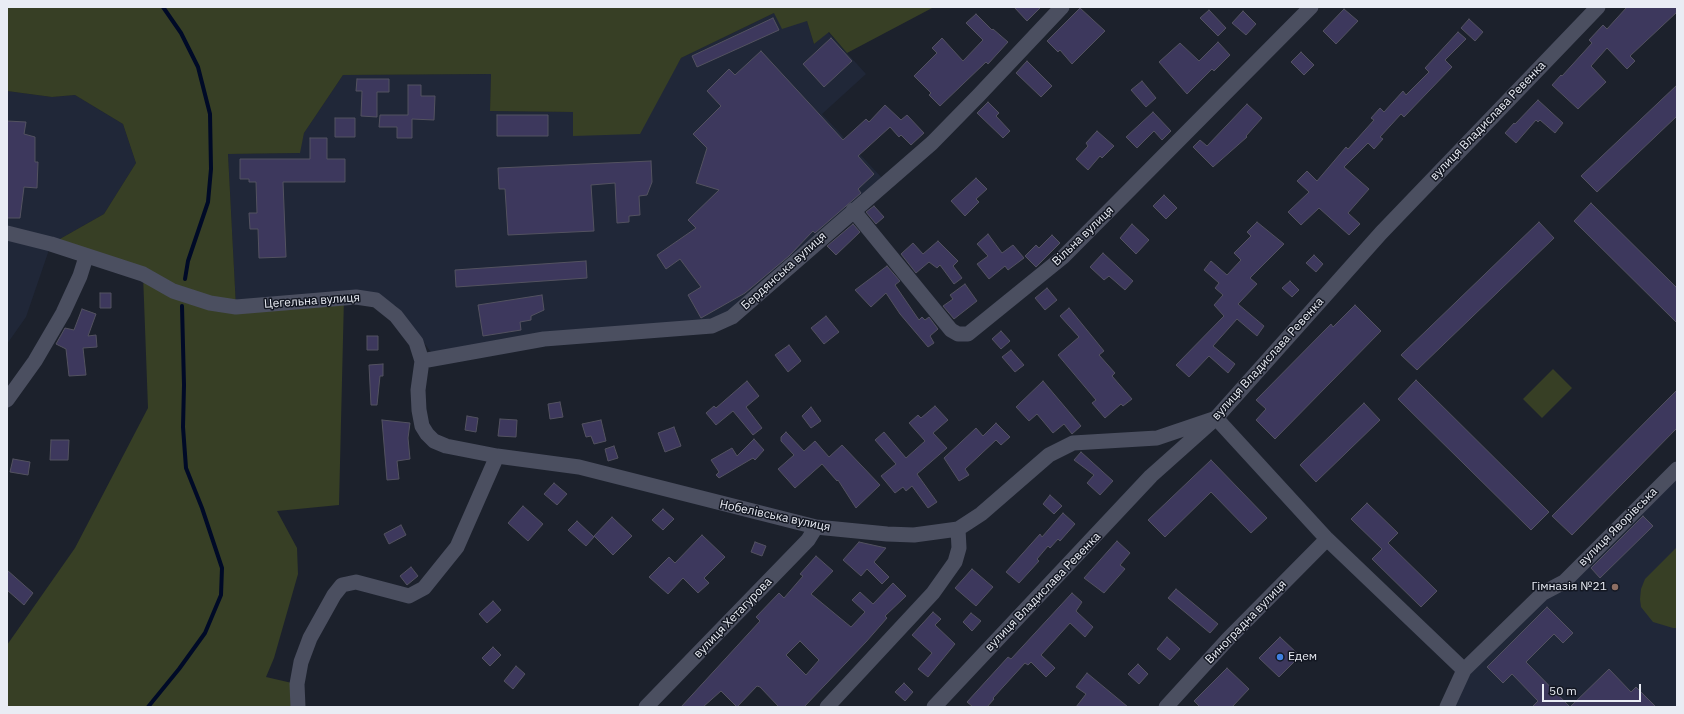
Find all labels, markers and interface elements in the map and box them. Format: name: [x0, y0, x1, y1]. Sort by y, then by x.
street label: вулиця Владислава Ревенка: [1427, 58, 1549, 184]
street label: Вільна вулиця: [1049, 203, 1117, 269]
street label: Бердянська вулиця: [738, 229, 830, 313]
street label: Цегельна вулиця: [264, 290, 360, 312]
street label: вулиця Владислава Ревенка: [1209, 295, 1327, 423]
street label: вулиця Яворівська: [1576, 485, 1660, 569]
street label: Нобелівська вулиця: [718, 497, 832, 535]
street label: вулиця Владислава Ревенка: [982, 529, 1104, 655]
street label: вулиця Хетагурова: [691, 575, 775, 661]
street label: Виноградна вулиця: [1202, 577, 1290, 667]
place label: Гімназія №21: [1531, 580, 1607, 594]
marker: Гімназія №21: [1610, 582, 1620, 592]
place label: Едем: [1288, 650, 1317, 664]
marker: Едем: [1275, 652, 1285, 662]
scale bar: [1544, 676, 1643, 702]
text: 50 m: [1549, 683, 1577, 698]

